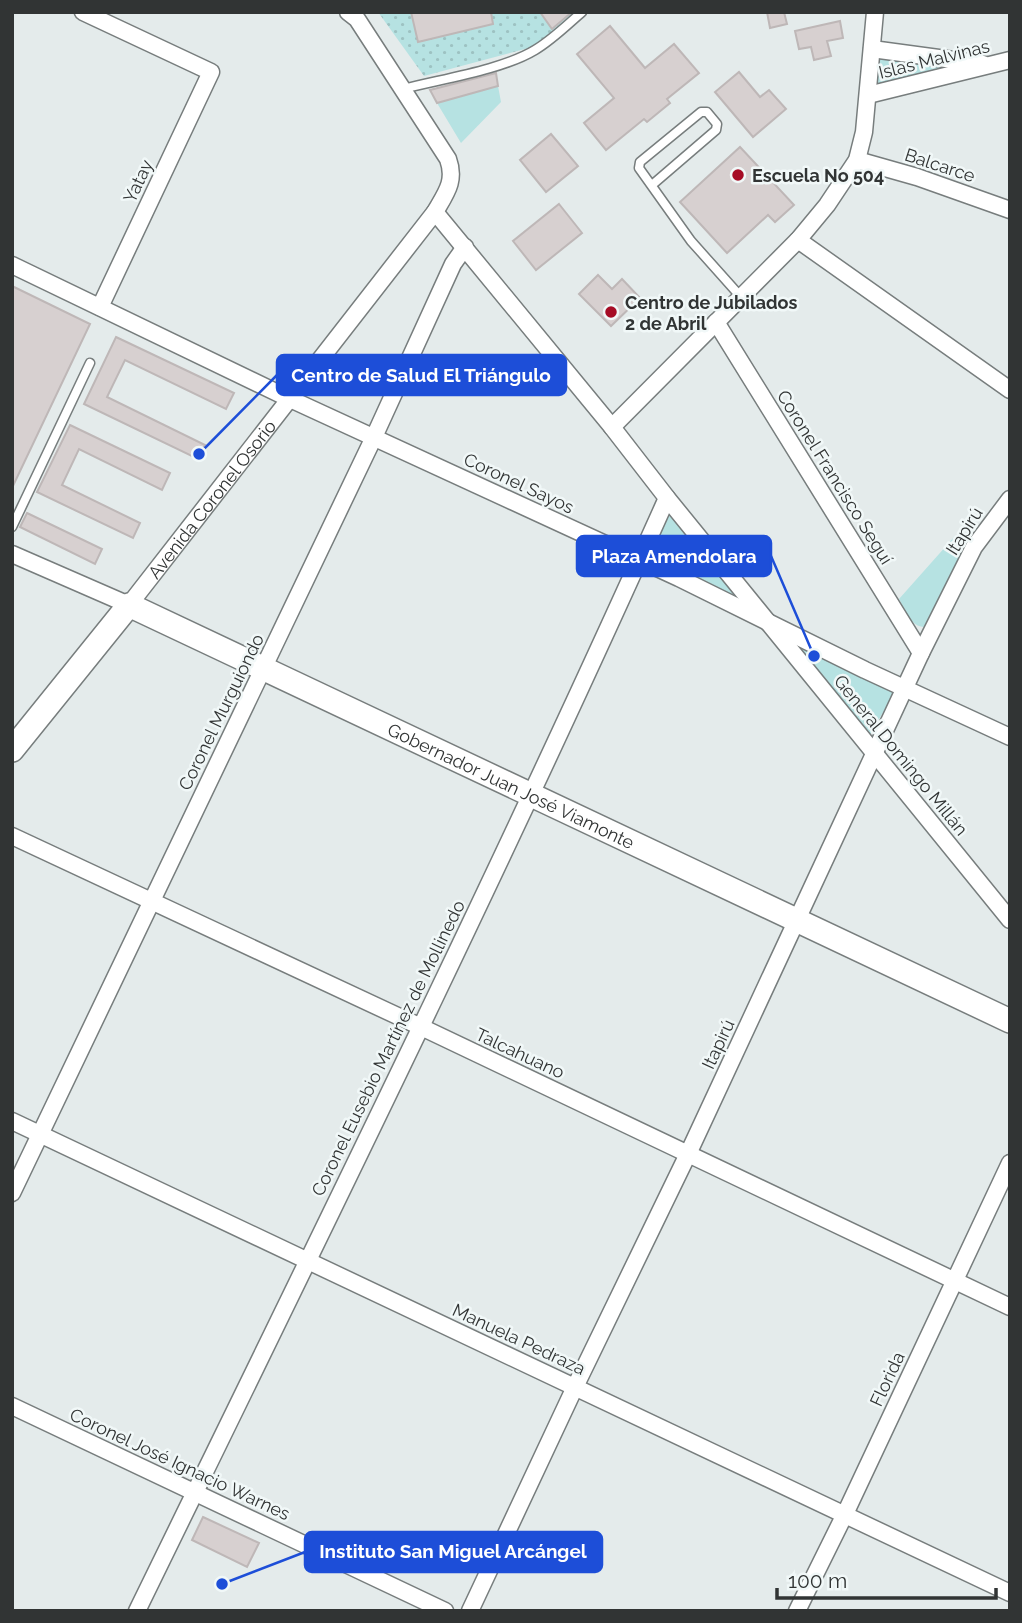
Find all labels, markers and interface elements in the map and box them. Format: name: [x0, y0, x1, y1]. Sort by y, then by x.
street label: Islas Malvinas: [876, 35, 992, 83]
street label: Balcarce: [902, 144, 978, 186]
street label: Yatay: [119, 156, 157, 206]
place label: Escuela No 504: [752, 165, 884, 186]
marker: Escuela No 504: [730, 167, 746, 183]
place label: Centro de Jubilados 2 de Abril: [625, 292, 798, 334]
marker: Centro de Jubilados 2 de Abril: [603, 304, 619, 320]
callout: Centro de Salud El Triángulo: [277, 355, 566, 395]
text: Centro de Salud El Triángulo: [291, 364, 551, 386]
street label: Coronel Francisco Seguí: [773, 386, 897, 568]
street label: Avenida Coronel Osorio: [143, 415, 280, 582]
street label: Coronel Sayos: [461, 448, 578, 518]
street label: Itapirú: [941, 503, 987, 559]
callout: Plaza Amendolara: [577, 536, 771, 576]
text: Plaza Amendolara: [591, 545, 757, 567]
street label: Coronel Murguiondo: [174, 630, 268, 794]
street label: General Domingo Millán: [830, 671, 972, 839]
street label: Gobernador Juan José Viamonte: [385, 718, 638, 853]
street label: Coronel Eusebio Martínez de Mollinedo: [307, 896, 469, 1199]
street label: Itapirú: [697, 1016, 739, 1072]
street label: Talcahuano: [472, 1023, 568, 1083]
street label: Manuela Pedraza: [449, 1299, 589, 1379]
street label: Florida: [865, 1349, 909, 1409]
street label: Coronel José Ignacio Warnes: [67, 1404, 294, 1524]
callout: Instituto San Miguel Arcángel: [305, 1532, 602, 1572]
text: Instituto San Miguel Arcángel: [319, 1540, 588, 1562]
scale bar: [777, 1556, 996, 1600]
text: 100 m: [788, 1568, 847, 1593]

